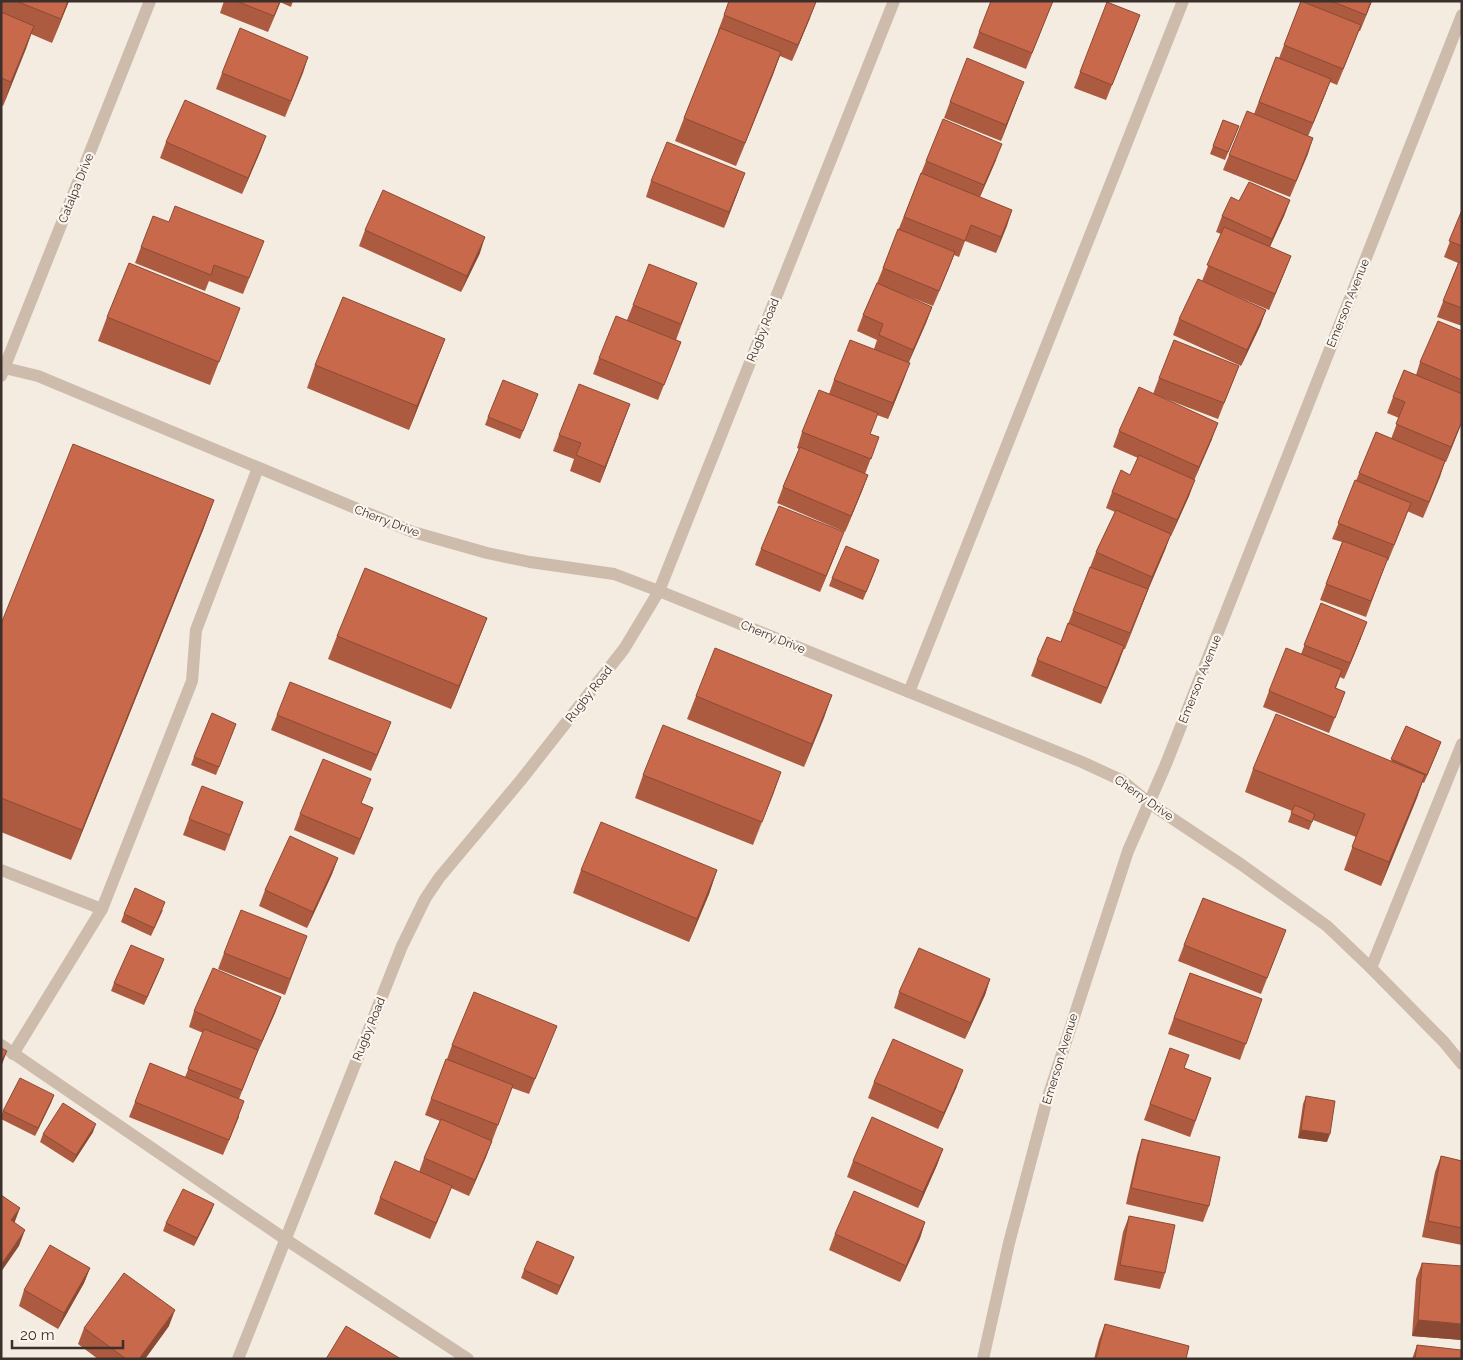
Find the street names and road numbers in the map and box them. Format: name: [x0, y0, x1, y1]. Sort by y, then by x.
street label: Catalpa Drive: [56, 151, 96, 225]
street label: Emerson Avenue: [1324, 257, 1372, 349]
street label: Rugby Road: [744, 296, 782, 364]
street label: Cherry Drive: [352, 502, 422, 540]
street label: Cherry Drive: [739, 618, 807, 656]
street label: Emerson Avenue: [1176, 633, 1224, 725]
street label: Rugby Road: [563, 663, 615, 725]
street label: Cherry Drive: [1112, 773, 1176, 823]
street label: Rugby Road: [350, 995, 388, 1063]
street label: Emerson Avenue: [1040, 1012, 1080, 1106]

